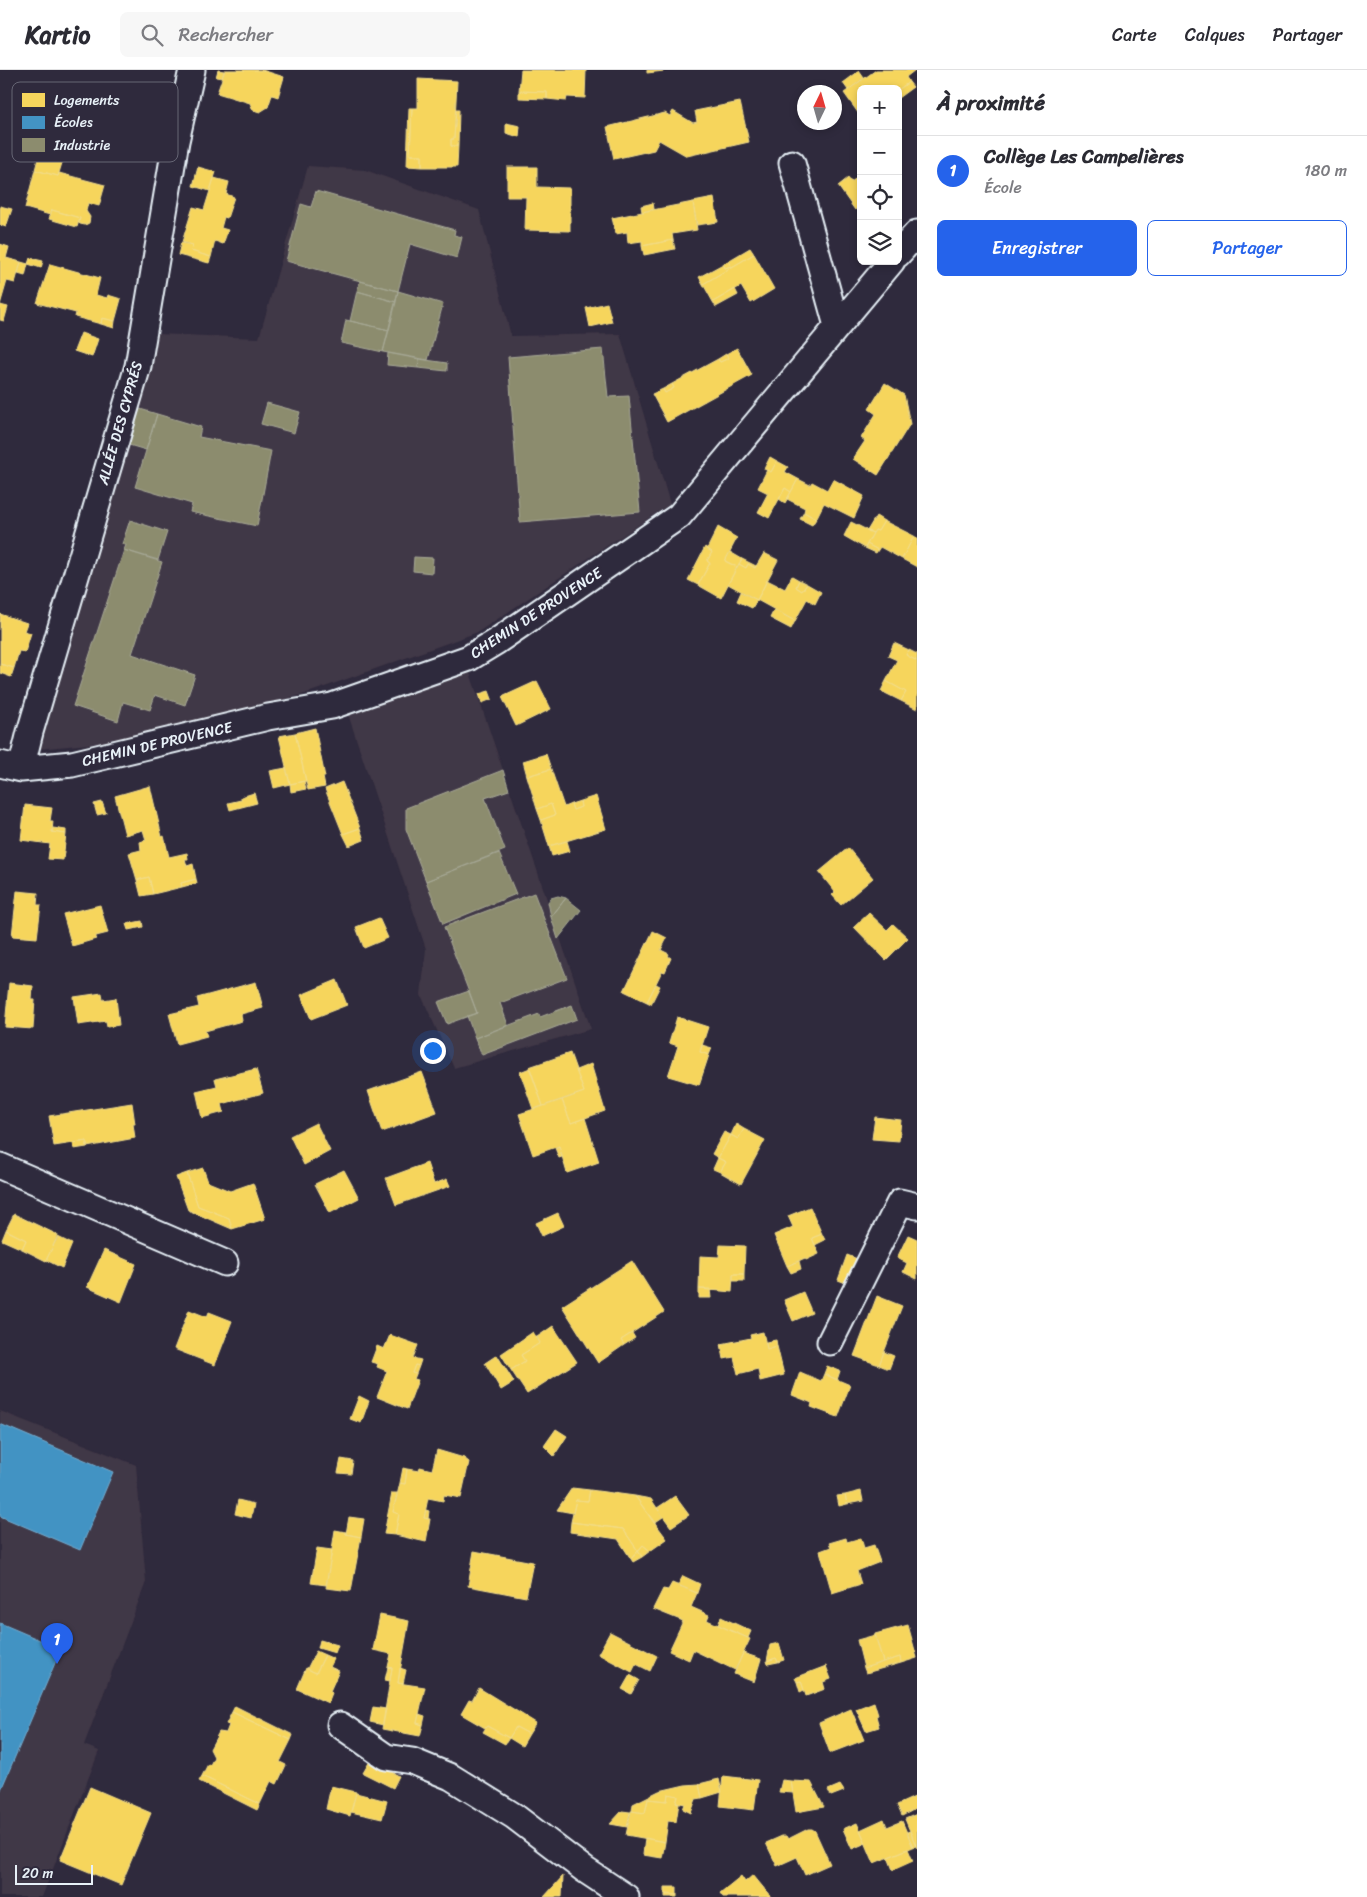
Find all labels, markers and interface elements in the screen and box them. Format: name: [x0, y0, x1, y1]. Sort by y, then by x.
search box: [120, 12, 470, 57]
text: Kartio: [25, 14, 90, 56]
text: Rechercher: [178, 18, 273, 51]
text: Carte: [1112, 19, 1157, 51]
text: Calques: [1185, 19, 1245, 51]
text: Partager: [1273, 19, 1342, 51]
icon: search: [138, 21, 166, 49]
legend: [12, 82, 178, 162]
text: À proximité: [937, 84, 1045, 122]
north arrow: [797, 85, 842, 130]
map controls: [857, 85, 902, 265]
button: +: [857, 85, 902, 130]
text: Logements: [54, 88, 120, 113]
text: Écoles: [54, 110, 93, 135]
button: −: [857, 130, 902, 175]
text: Industrie: [53, 133, 110, 158]
text: Collège Les Campelières: [984, 140, 1184, 173]
text: 1: [950, 156, 956, 185]
text: 180 m: [1304, 156, 1347, 185]
text: École: [984, 173, 1022, 202]
button: locate: [857, 175, 902, 220]
button: layers: [857, 220, 902, 265]
button: Enregistrer: [937, 220, 1137, 276]
button: Partager: [1147, 220, 1347, 276]
street label: ALLÉE DES CYPRÉS: [90, 358, 150, 489]
street label: CHEMIN DE PROVENCE: [465, 559, 609, 666]
street label: CHEMIN DE PROVENCE: [79, 714, 236, 774]
your location: [420, 1038, 446, 1064]
pin: 1: [41, 1623, 73, 1664]
text: 20 m: [22, 1861, 53, 1886]
scale bar: [15, 1862, 92, 1885]

